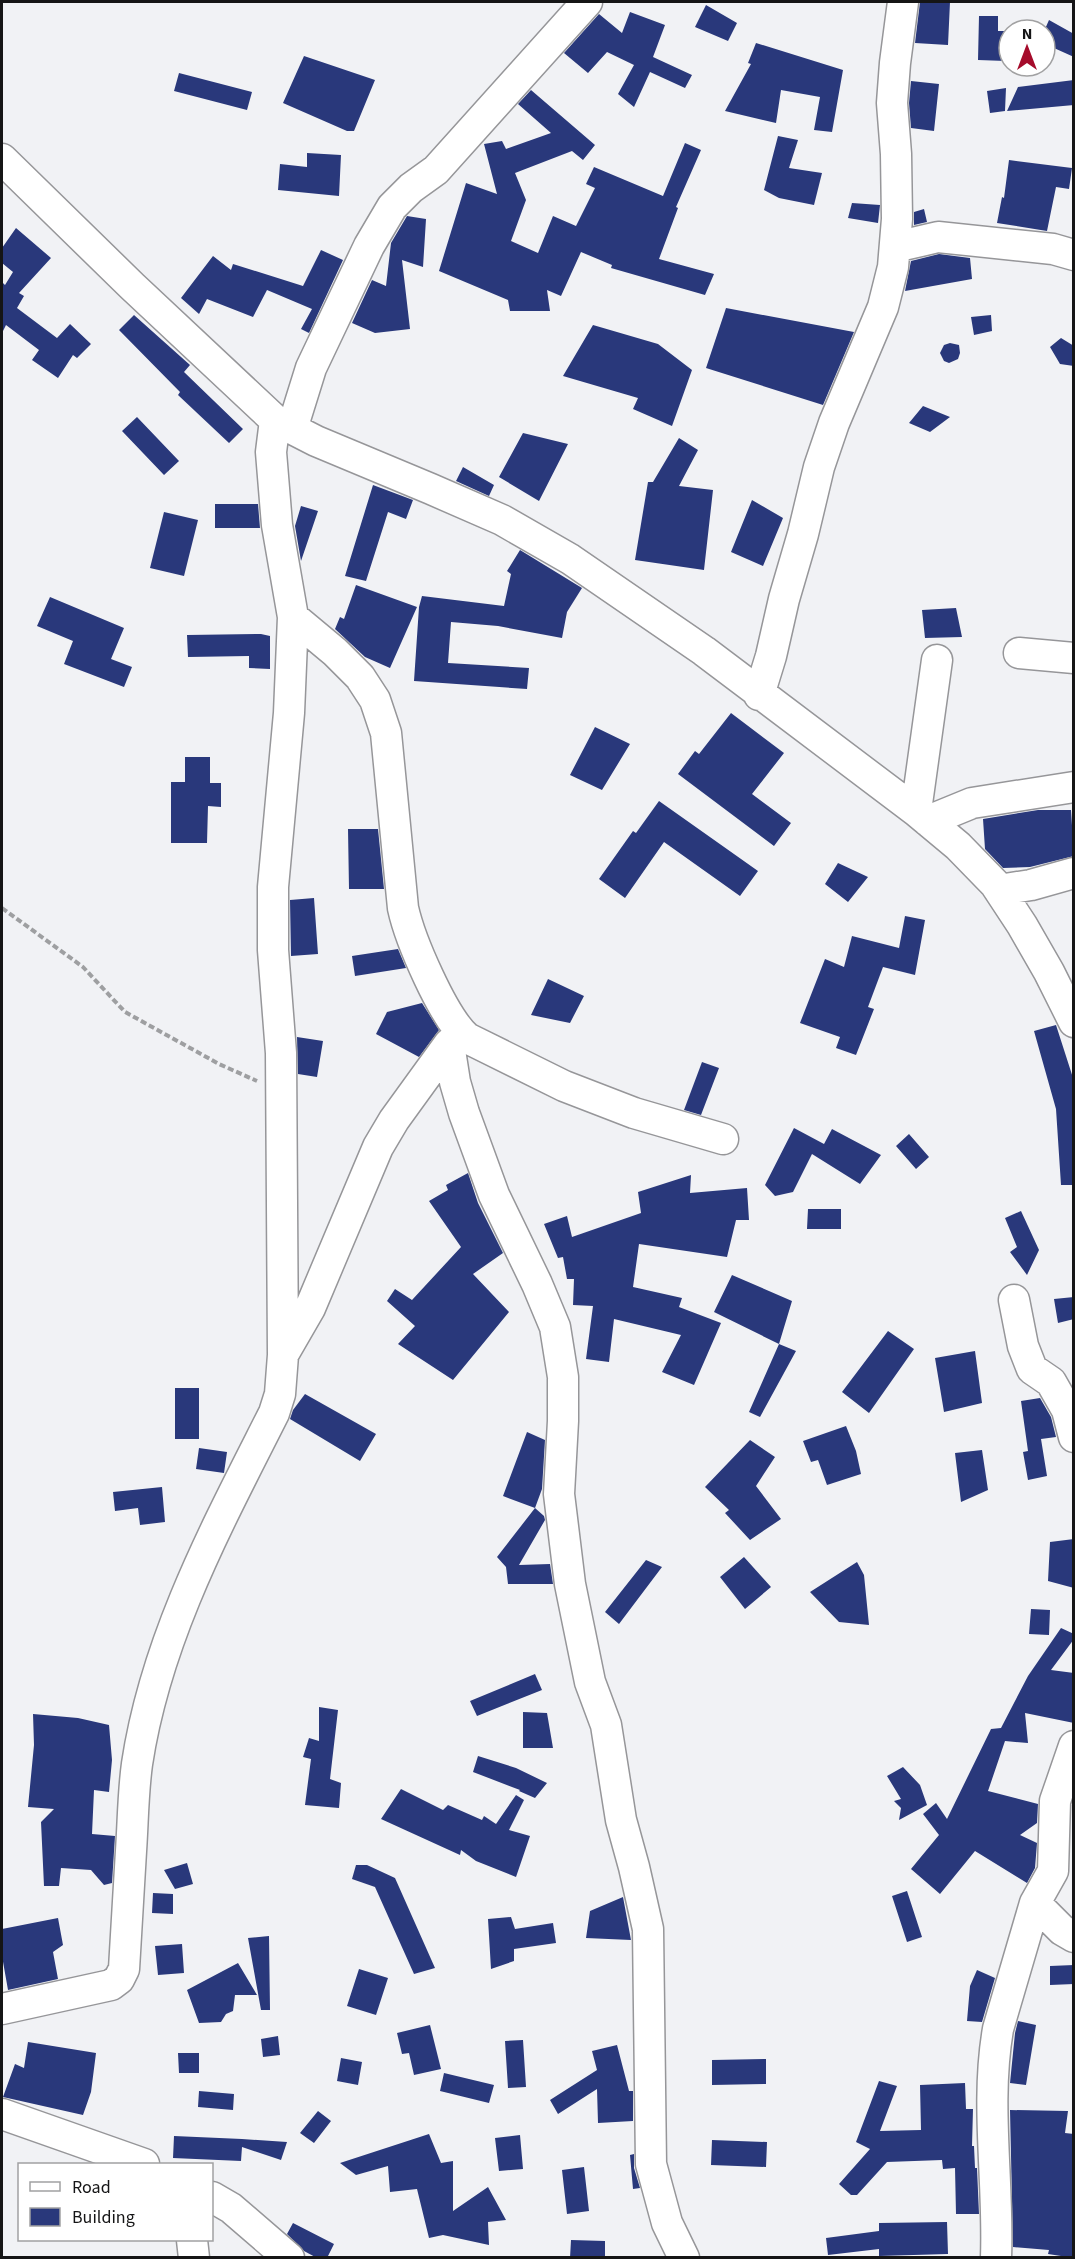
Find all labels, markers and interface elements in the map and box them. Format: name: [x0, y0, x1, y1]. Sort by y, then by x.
north arrow: [997, 18, 1057, 78]
text: N: [1022, 23, 1032, 45]
legend: [18, 2163, 213, 2241]
text: Road: [72, 2175, 111, 2200]
text: Building: [72, 2205, 135, 2230]

